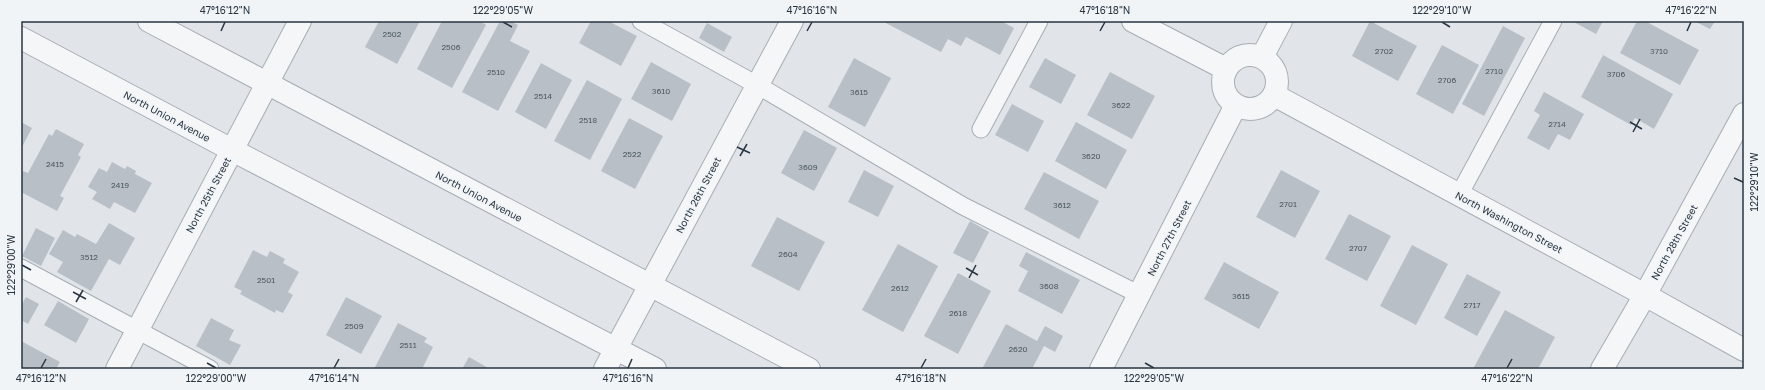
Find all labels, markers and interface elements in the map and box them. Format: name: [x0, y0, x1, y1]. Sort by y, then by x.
text: 47°16'12"N: [200, 4, 250, 16]
text: 122°29'05"W: [473, 4, 533, 16]
text: 47°16'16"N: [787, 4, 837, 16]
text: 47°16'18"N: [1080, 4, 1130, 16]
text: 122°29'10"W: [1412, 4, 1472, 16]
text: 47°16'22"N: [1665, 4, 1717, 16]
house number: 2502: [383, 29, 402, 39]
house number: 2506: [441, 42, 461, 52]
house number: 2702: [1375, 46, 1394, 56]
house number: 3710: [1650, 46, 1668, 56]
house number: 2710: [1485, 66, 1503, 76]
house number: 2510: [487, 67, 505, 77]
house number: 3706: [1607, 69, 1626, 79]
house number: 2706: [1438, 75, 1456, 85]
house number: 3610: [652, 86, 670, 96]
house number: 3615: [850, 87, 868, 97]
street label: North Union Avenue: [122, 88, 213, 144]
house number: 2514: [534, 91, 552, 101]
house number: 3622: [1112, 100, 1131, 110]
house number: 2518: [579, 115, 597, 125]
house number: 2714: [1548, 119, 1566, 129]
house number: 2522: [623, 149, 642, 159]
house number: 3620: [1081, 151, 1101, 161]
text: 122°29'10"W: [1748, 152, 1760, 212]
street label: North 25th Street: [183, 155, 233, 235]
street label: North 26th Street: [673, 155, 723, 235]
house number: 2415: [46, 159, 64, 169]
house number: 3609: [798, 162, 818, 172]
street label: North Union Avenue: [434, 168, 525, 224]
house number: 2419: [111, 180, 129, 190]
street label: North Washington Street: [1453, 189, 1565, 255]
street label: North 27th Street: [1145, 198, 1193, 278]
house number: 2701: [1279, 199, 1297, 209]
house number: 3612: [1053, 200, 1071, 210]
street label: North 28th Street: [1648, 202, 1700, 282]
text: 122°29'00"W: [5, 234, 17, 295]
house number: 2707: [1349, 243, 1367, 253]
house number: 2604: [778, 249, 798, 259]
house number: 3512: [80, 252, 98, 262]
house number: 2501: [257, 275, 275, 285]
house number: 3608: [1039, 281, 1059, 291]
house number: 2612: [891, 283, 909, 293]
house number: 3615: [1232, 291, 1250, 301]
house number: 2717: [1464, 300, 1481, 310]
house number: 2618: [949, 308, 967, 318]
house number: 2509: [344, 321, 364, 331]
house number: 2511: [399, 340, 417, 350]
house number: 2620: [1008, 344, 1028, 354]
text: 47°16'12"N: [16, 372, 66, 384]
text: 122°29'00"W: [186, 372, 247, 384]
text: 47°16'14"N: [309, 372, 359, 384]
text: 47°16'16"N: [603, 372, 653, 384]
text: 47°16'18"N: [896, 372, 946, 384]
text: 122°29'05"W: [1124, 372, 1184, 384]
text: 47°16'22"N: [1481, 372, 1533, 384]

